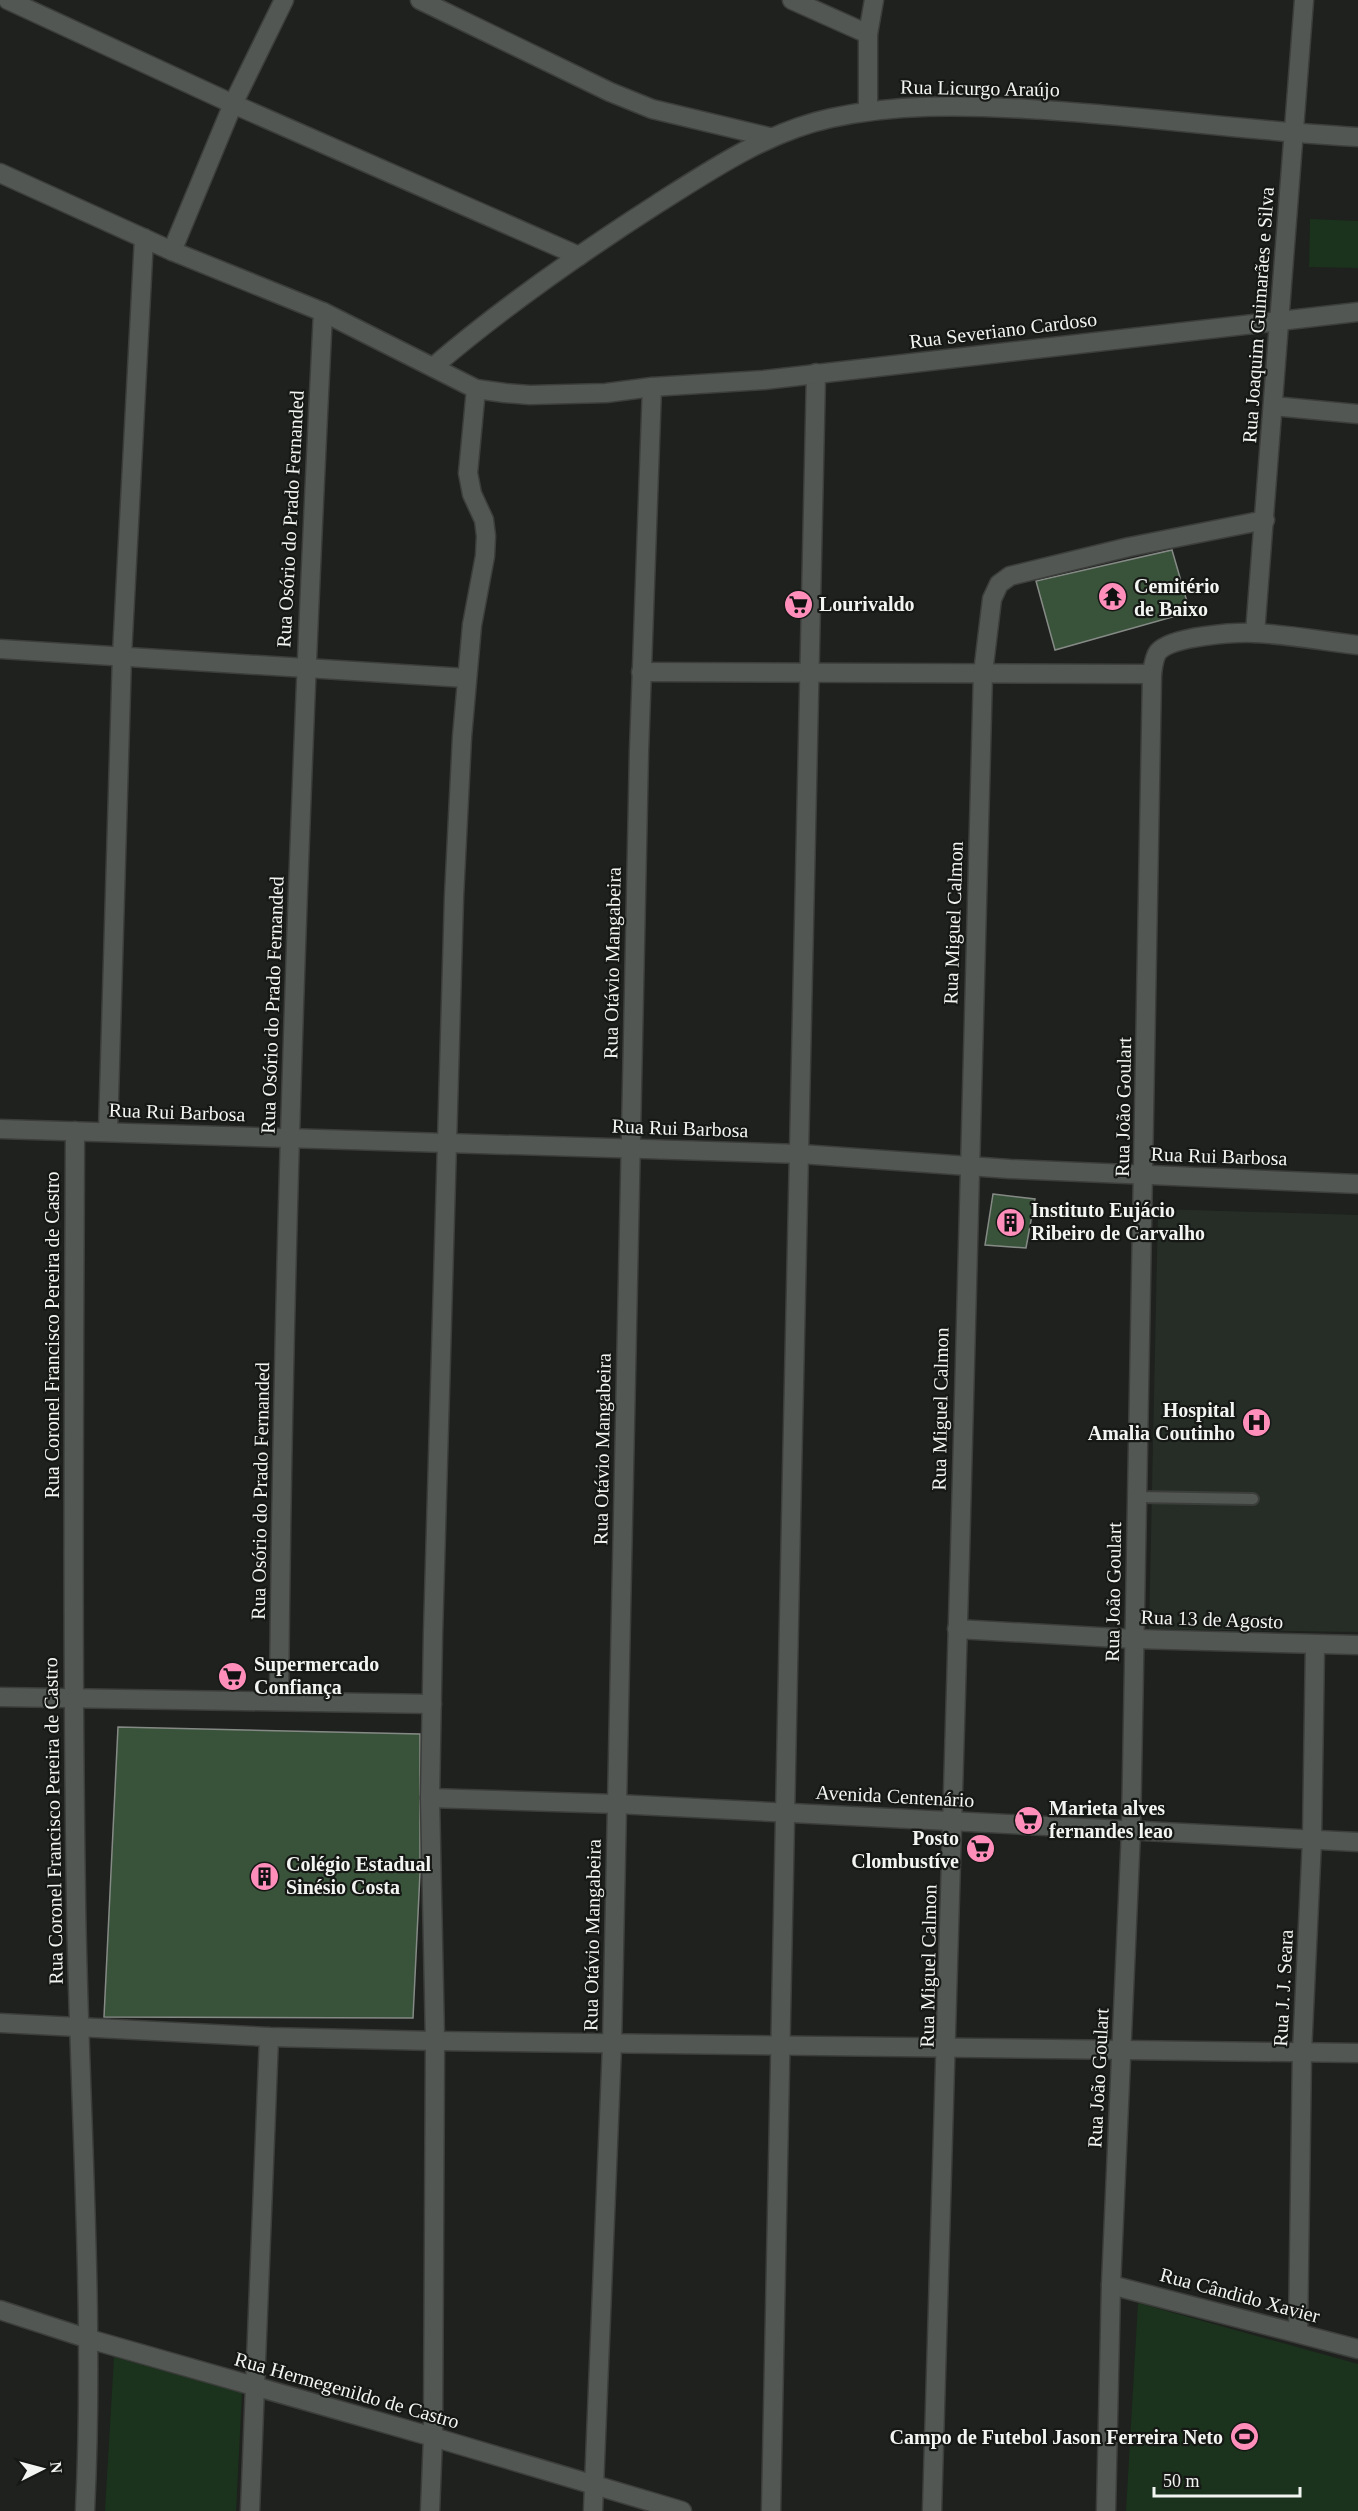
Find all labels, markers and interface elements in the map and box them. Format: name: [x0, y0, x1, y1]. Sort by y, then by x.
street label: Rua Licurgo Araújo: [900, 76, 1060, 101]
street label: Rua Joaquim Guimarães e Silva: [1238, 186, 1279, 444]
street label: Rua Severiano Cardoso: [908, 308, 1098, 352]
street label: Rua Osório do Prado Fernanded: [272, 390, 308, 648]
place label: Cemitério de Baixo: [1134, 575, 1220, 620]
temple icon: Cemitério de Baixo: [1097, 581, 1129, 613]
supermarket icon: Lourivaldo: [782, 588, 814, 620]
place label: Lourivaldo: [819, 593, 915, 615]
street label: Rua Miguel Calmon: [939, 841, 968, 1005]
street label: Rua Otávio Mangabeira: [599, 867, 626, 1059]
street label: Rua Osório do Prado Fernanded: [257, 876, 287, 1134]
street label: Rua João Goulart: [1111, 1036, 1135, 1177]
street label: Rua Rui Barbosa: [108, 1099, 246, 1125]
street label: Rua Rui Barbosa: [611, 1115, 749, 1141]
street label: Rua Rui Barbosa: [1150, 1143, 1288, 1169]
street label: Rua Coronel Francisco Pereira de Castro: [41, 1171, 63, 1499]
place label: Instituto Eujácio Ribeiro de Carvalho: [1031, 1199, 1205, 1244]
building icon: Instituto Eujácio Ribeiro de Carvalho: [994, 1206, 1026, 1238]
street label: Rua Miguel Calmon: [928, 1327, 953, 1491]
street label: Rua Otávio Mangabeira: [589, 1353, 616, 1545]
street label: Rua Osório do Prado Fernanded: [247, 1362, 273, 1620]
place label: Hospital Amalia Coutinho: [1088, 1399, 1235, 1444]
hospital icon: Hospital Amalia Coutinho: [1240, 1406, 1272, 1438]
street label: Rua João Goulart: [1101, 1521, 1125, 1662]
street label: Rua 13 de Agosto: [1140, 1606, 1284, 1633]
place label: Supermercado Confiança: [254, 1653, 379, 1699]
street label: Rua Coronel Francisco Pereira de Castro: [39, 1657, 67, 1985]
supermarket icon: Supermercado Confiança: [217, 1660, 249, 1692]
street label: Avenida Centenário: [815, 1781, 975, 1811]
place label: Marieta alves fernandes leao: [1049, 1797, 1173, 1842]
supermarket icon: Marieta alves fernandes leao: [1012, 1804, 1044, 1836]
place label: Posto Clombustíve: [851, 1827, 959, 1872]
supermarket icon: Posto Clombustíve: [964, 1833, 996, 1865]
street label: Rua Otávio Mangabeira: [579, 1839, 606, 2031]
place label: Colégio Estadual Sinésio Costa: [286, 1853, 431, 1898]
building icon: Colégio Estadual Sinésio Costa: [249, 1860, 281, 1892]
street label: Rua Miguel Calmon: [916, 1884, 941, 2048]
street label: Rua J. J. Seara: [1269, 1929, 1297, 2047]
street label: Rua João Goulart: [1083, 2007, 1113, 2148]
street label: Rua Cândido Xavier: [1158, 2263, 1323, 2327]
street label: Rua Hermegenildo de Castro: [232, 2347, 462, 2434]
sports icon: Campo de Futebol Jason Ferreira Neto: [1228, 2421, 1260, 2453]
place label: Campo de Futebol Jason Ferreira Neto: [890, 2426, 1223, 2449]
north arrow: [12, 2439, 72, 2499]
scale bar: [1154, 2460, 1300, 2498]
text: N: [47, 2461, 66, 2475]
text: 50 m: [1163, 2471, 1200, 2491]

